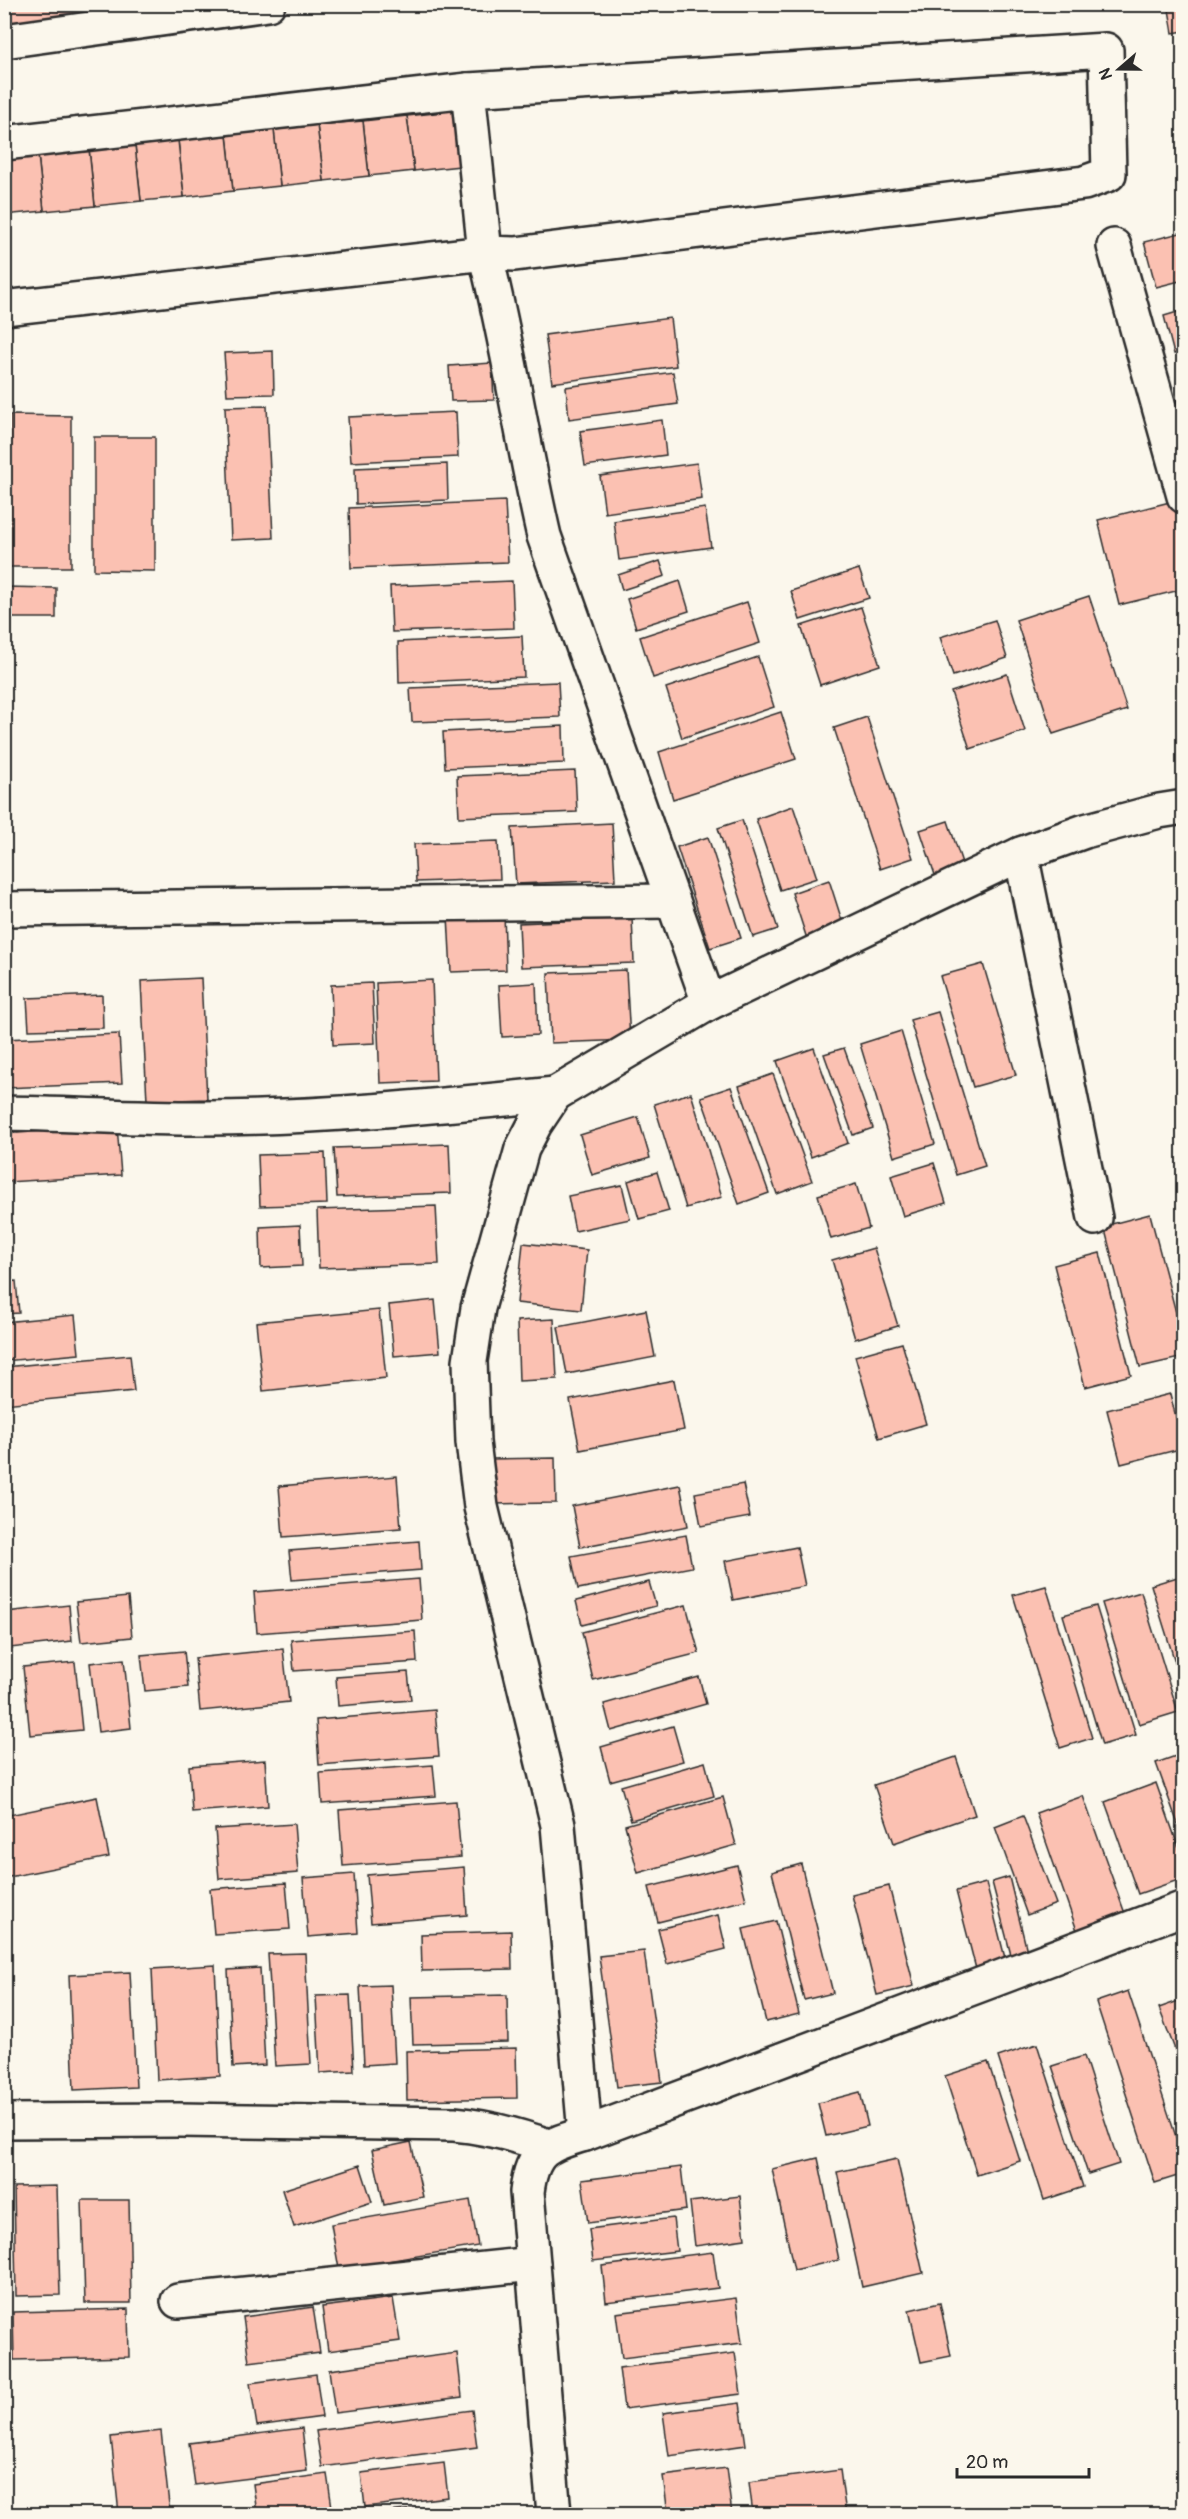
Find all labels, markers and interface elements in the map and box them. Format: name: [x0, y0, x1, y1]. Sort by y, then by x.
north arrow: [1089, 39, 1149, 99]
text: N: [1095, 65, 1117, 82]
scale bar: [957, 2441, 1089, 2479]
text: 20 m: [966, 2451, 1008, 2474]

